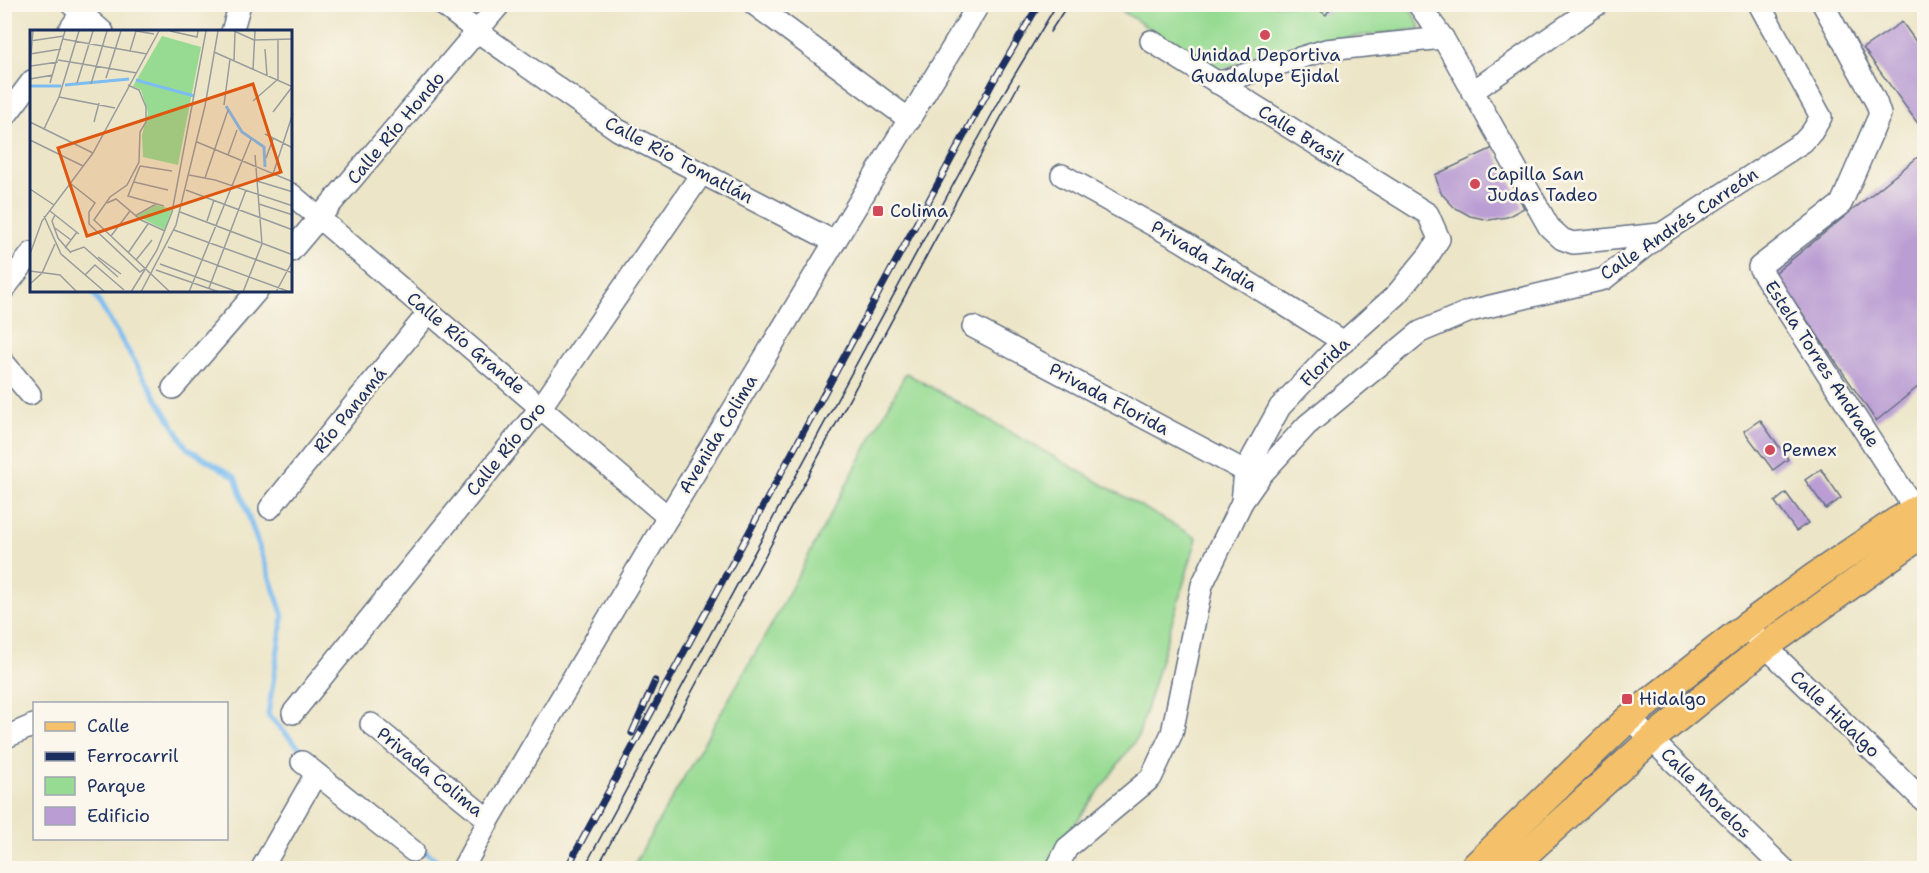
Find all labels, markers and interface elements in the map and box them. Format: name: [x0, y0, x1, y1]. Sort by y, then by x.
marker: Unidad Deportiva Guadalupe Ejidal: [1258, 28, 1272, 42]
inset map: [30, 30, 292, 292]
place label: Unidad Deportiva Guadalupe Ejidal: [1189, 43, 1341, 88]
street label: Calle Río Hondo: [342, 67, 450, 189]
street label: Calle Brasil: [1254, 99, 1349, 171]
street label: Calle Río Tomatlán: [601, 111, 757, 209]
place label: Capilla San Judas Tadeo: [1487, 162, 1598, 207]
street label: Calle Andrés Carreón: [1595, 162, 1763, 286]
marker: Capilla San Judas Tadeo: [1468, 177, 1482, 191]
place label: Colima: [890, 199, 948, 223]
marker: Colima: [871, 204, 885, 218]
street label: Privada India: [1146, 215, 1262, 297]
street label: Estela Torres Andrade: [1759, 276, 1885, 452]
street label: Calle Río Grande: [402, 286, 530, 400]
street label: Florida: [1295, 332, 1355, 392]
street label: Privada Florida: [1045, 357, 1173, 441]
street label: Río Panamá: [308, 362, 392, 458]
street label: Avenida Colima: [673, 370, 763, 498]
street label: Calle Río Oro: [461, 397, 551, 501]
place label: Pemex: [1782, 438, 1837, 462]
marker: Pemex: [1763, 443, 1777, 457]
street label: Calle Hidalgo: [1785, 665, 1885, 763]
place label: Hidalgo: [1639, 687, 1706, 711]
marker: Hidalgo: [1620, 692, 1634, 706]
legend: [33, 702, 228, 840]
text: Calle: [87, 714, 130, 738]
street label: Privada Colima: [372, 722, 488, 822]
street label: Calle Morelos: [1655, 742, 1757, 844]
text: Ferrocarril: [87, 744, 179, 768]
text: Parque: [87, 774, 146, 798]
text: Edificio: [87, 804, 150, 828]

